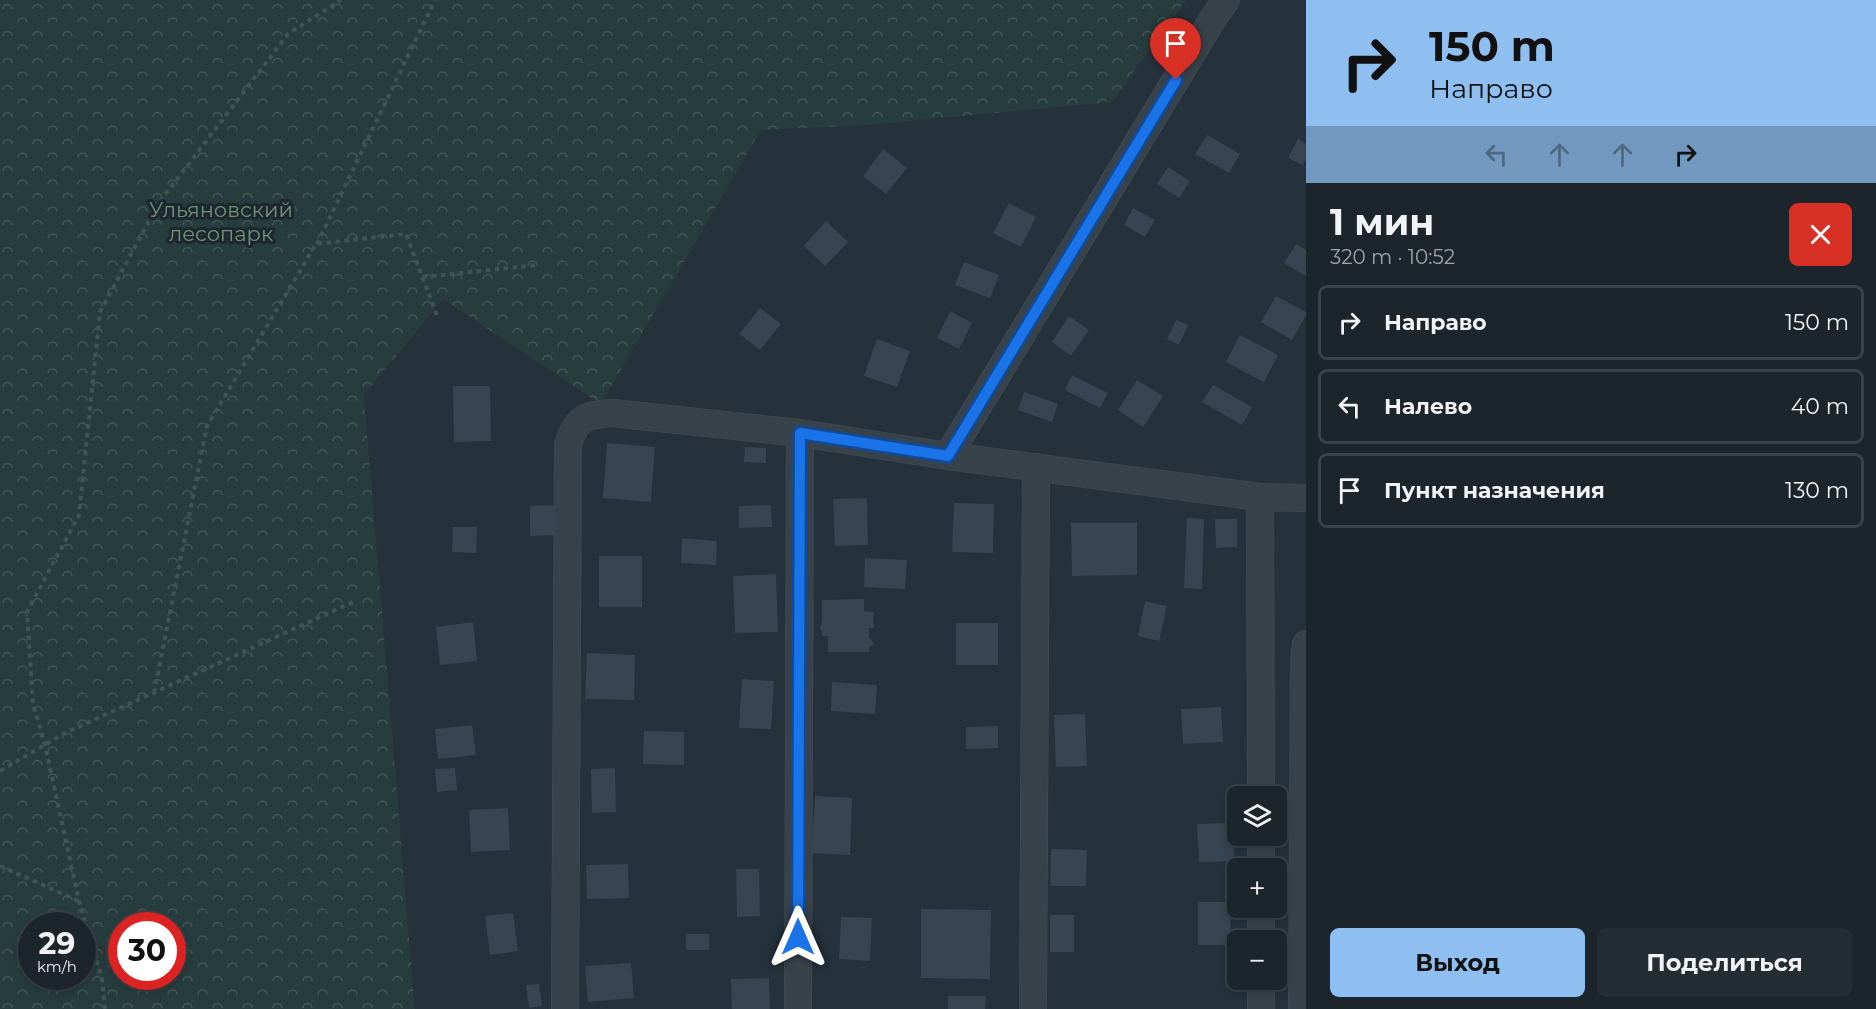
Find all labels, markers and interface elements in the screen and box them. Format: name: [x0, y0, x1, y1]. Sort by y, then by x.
pin: [1150, 18, 1201, 80]
text: 150 m: [1429, 20, 1555, 72]
icon: right: [1330, 24, 1408, 102]
icon: arrive: [1159, 27, 1192, 60]
text: Направо: [1429, 72, 1553, 105]
icon: left: [1480, 138, 1513, 171]
icon: ahead: [1543, 138, 1576, 171]
icon: ahead: [1606, 138, 1639, 171]
icon: right: [1669, 138, 1702, 171]
park label: Ульяновский лесопарк: [149, 197, 293, 246]
text: 1 мин: [1330, 200, 1434, 244]
button: close: [1789, 203, 1852, 266]
text: 320 m · 10:52: [1330, 245, 1455, 269]
icon: right: [1333, 306, 1366, 339]
text: Направо: [1384, 309, 1487, 336]
text: 150 m: [1785, 309, 1849, 336]
icon: left: [1333, 390, 1366, 423]
text: Налево: [1384, 393, 1472, 420]
text: 40 m: [1791, 393, 1849, 420]
icon: arrive: [1333, 474, 1366, 507]
text: Пункт назначения: [1384, 477, 1605, 504]
text: 130 m: [1785, 477, 1849, 504]
map controls: [1227, 786, 1287, 990]
button: layers: [1227, 786, 1287, 846]
button: +: [1227, 858, 1287, 918]
position arrow: [766, 905, 830, 969]
speed limit sign: 30: [108, 912, 186, 990]
text: 29: [39, 925, 75, 962]
button: Выход: [1330, 928, 1585, 997]
button: Поделиться: [1597, 928, 1852, 997]
button: −: [1227, 930, 1287, 990]
text: km/h: [37, 957, 77, 976]

